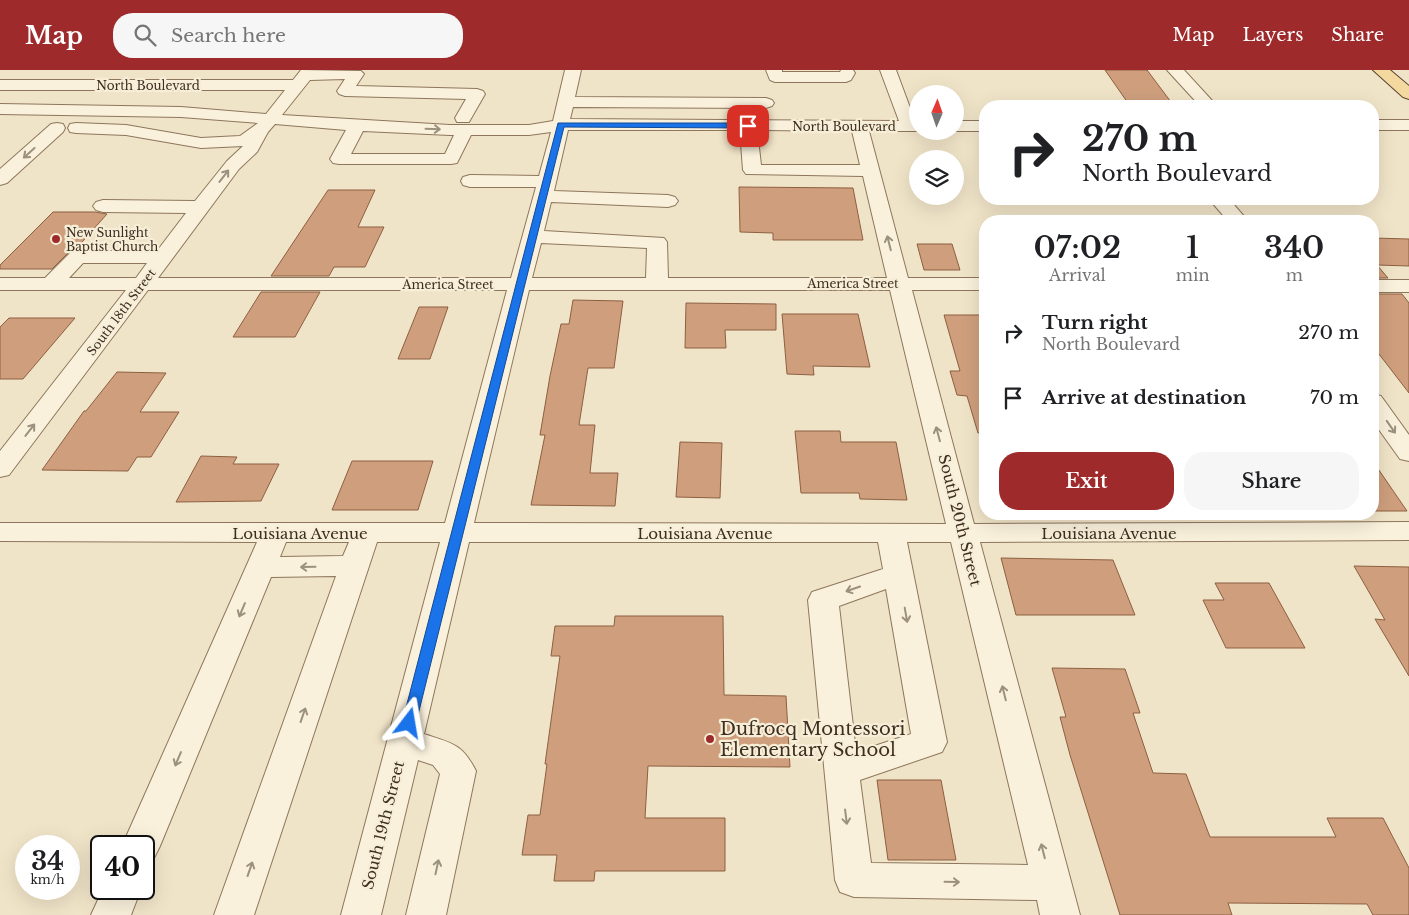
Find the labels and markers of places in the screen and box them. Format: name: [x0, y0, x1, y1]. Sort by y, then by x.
pin: [727, 105, 769, 147]
place label: New Sunlight Baptist Church: [66, 225, 158, 254]
marker: New Sunlight Baptist Church: [50, 233, 62, 245]
place label: Dufrocq Montessori Elementary School: [720, 718, 905, 761]
marker: Dufrocq Montessori Elementary School: [704, 733, 716, 745]

